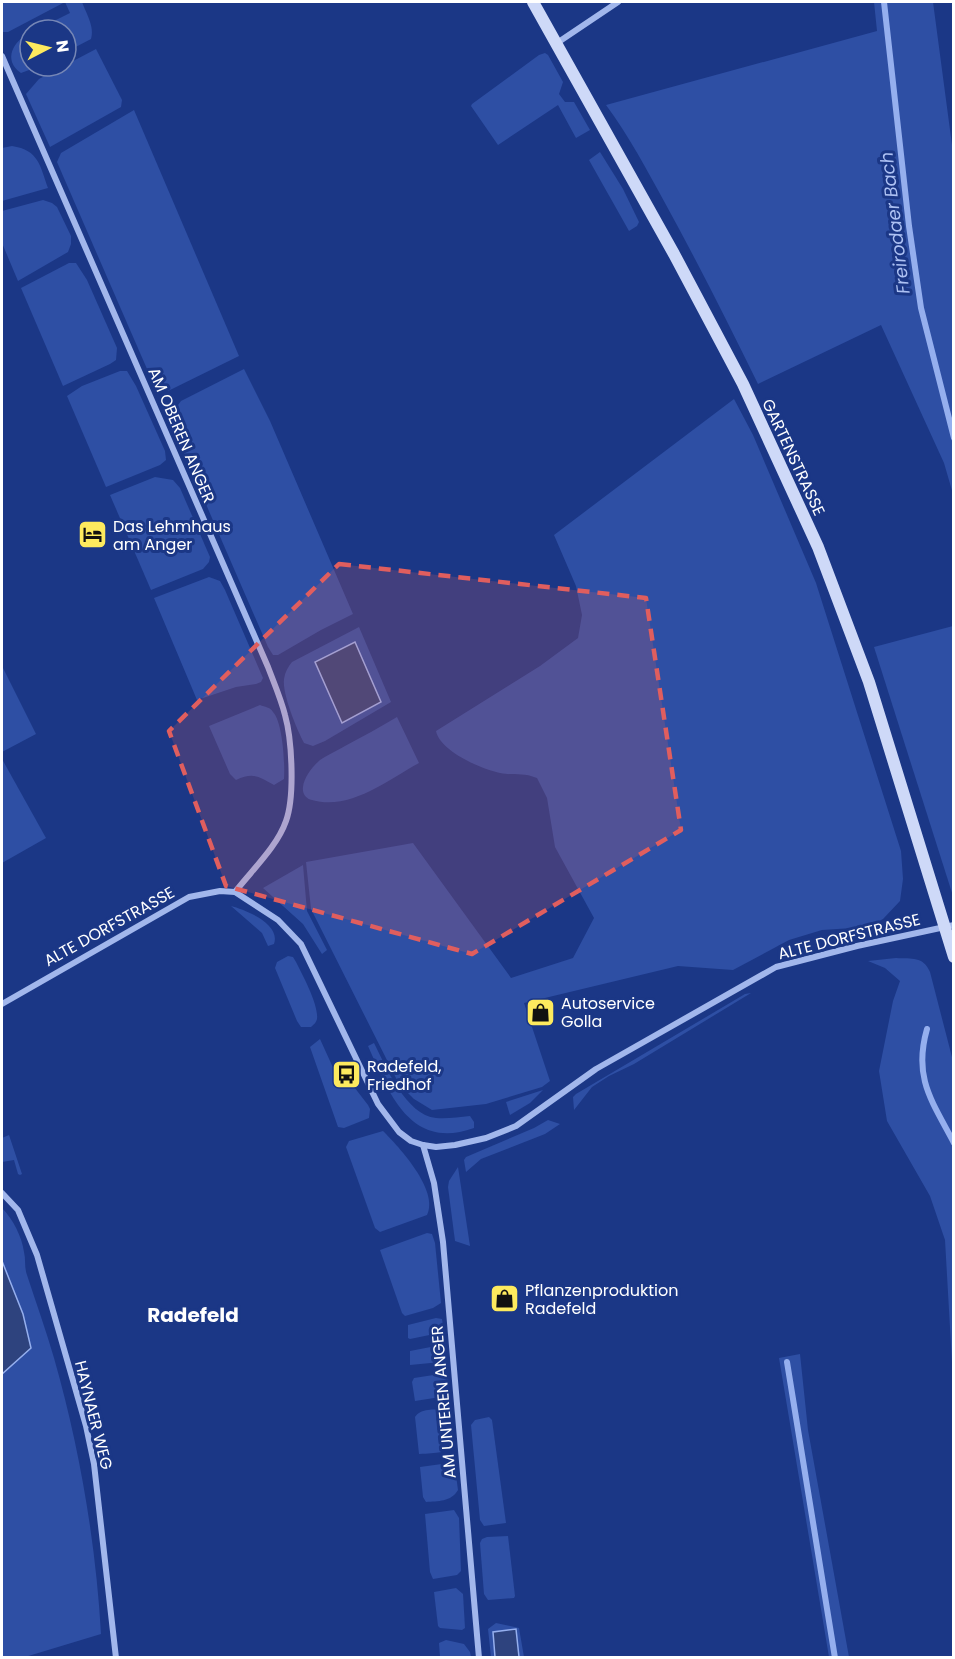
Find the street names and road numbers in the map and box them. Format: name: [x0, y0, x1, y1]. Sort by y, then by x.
street label: AM OBEREN ANGER: [143, 364, 221, 507]
street label: GARTENSTRASSE: [756, 395, 831, 519]
street label: ALTE DORFSTRASSE: [40, 881, 179, 972]
street label: ALTE DORFSTRASSE: [775, 908, 923, 965]
street label: AM UNTEREN ANGER: [425, 1324, 462, 1479]
street label: HAYNAER WEG: [69, 1358, 118, 1472]

